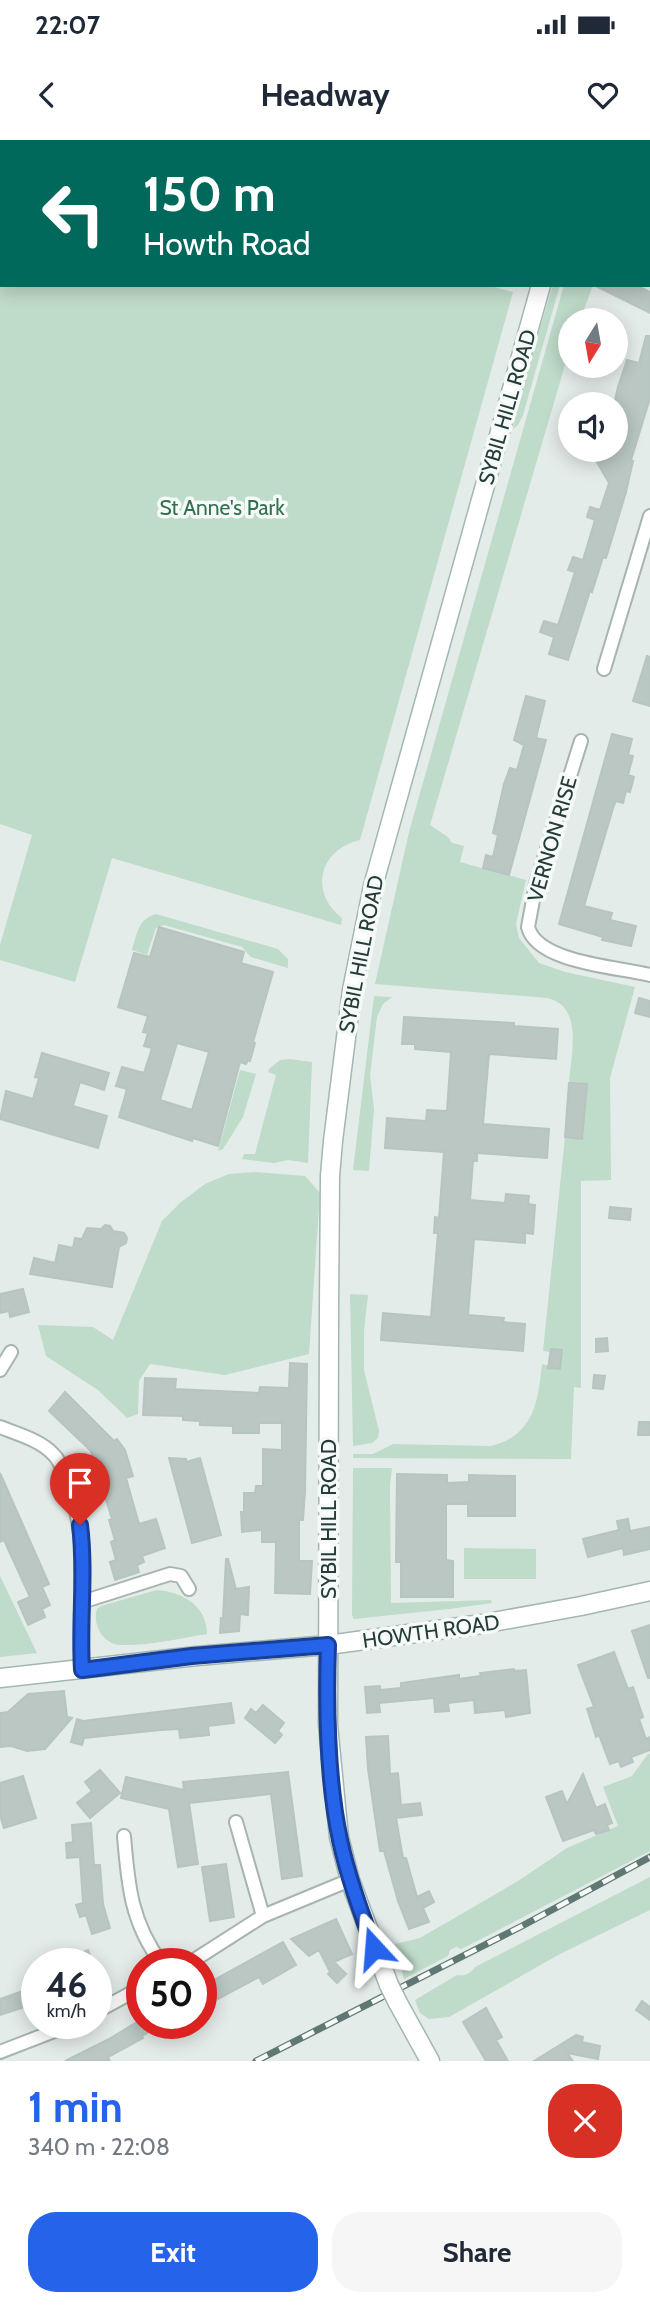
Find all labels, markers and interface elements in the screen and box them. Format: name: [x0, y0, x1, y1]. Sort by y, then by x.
text: 22:07: [35, 9, 100, 41]
text: Headway: [260, 75, 390, 114]
icon: back: [28, 76, 66, 114]
icon: heart: [584, 76, 622, 114]
text: 150 m: [143, 164, 276, 223]
icon: left: [28, 168, 119, 259]
text: Howth Road: [143, 224, 311, 263]
north arrow: [558, 308, 628, 378]
map controls: [558, 308, 628, 462]
street label: SYBIL HILL ROAD: [473, 327, 541, 487]
button: sound: [558, 392, 628, 462]
park label: St Anne's Park: [159, 495, 285, 520]
street label: VERNON RISE: [522, 773, 582, 905]
street label: SYBIL HILL ROAD: [333, 873, 389, 1035]
street label: SYBIL HILL ROAD: [316, 1439, 341, 1599]
pin: [50, 1453, 110, 1525]
icon: arrive: [61, 1464, 99, 1502]
street label: HOWTH ROAD: [361, 1609, 501, 1653]
position arrow: [337, 1911, 411, 1985]
speed limit sign: 50: [126, 1948, 217, 2039]
text: 46: [46, 1963, 87, 2006]
text: km/h: [47, 2000, 86, 2022]
text: 1 min: [28, 2081, 123, 2133]
button: close: [548, 2084, 622, 2158]
text: 340 m · 22:08: [28, 2133, 170, 2161]
button: Exit: [28, 2212, 318, 2292]
button: Share: [332, 2212, 622, 2292]

